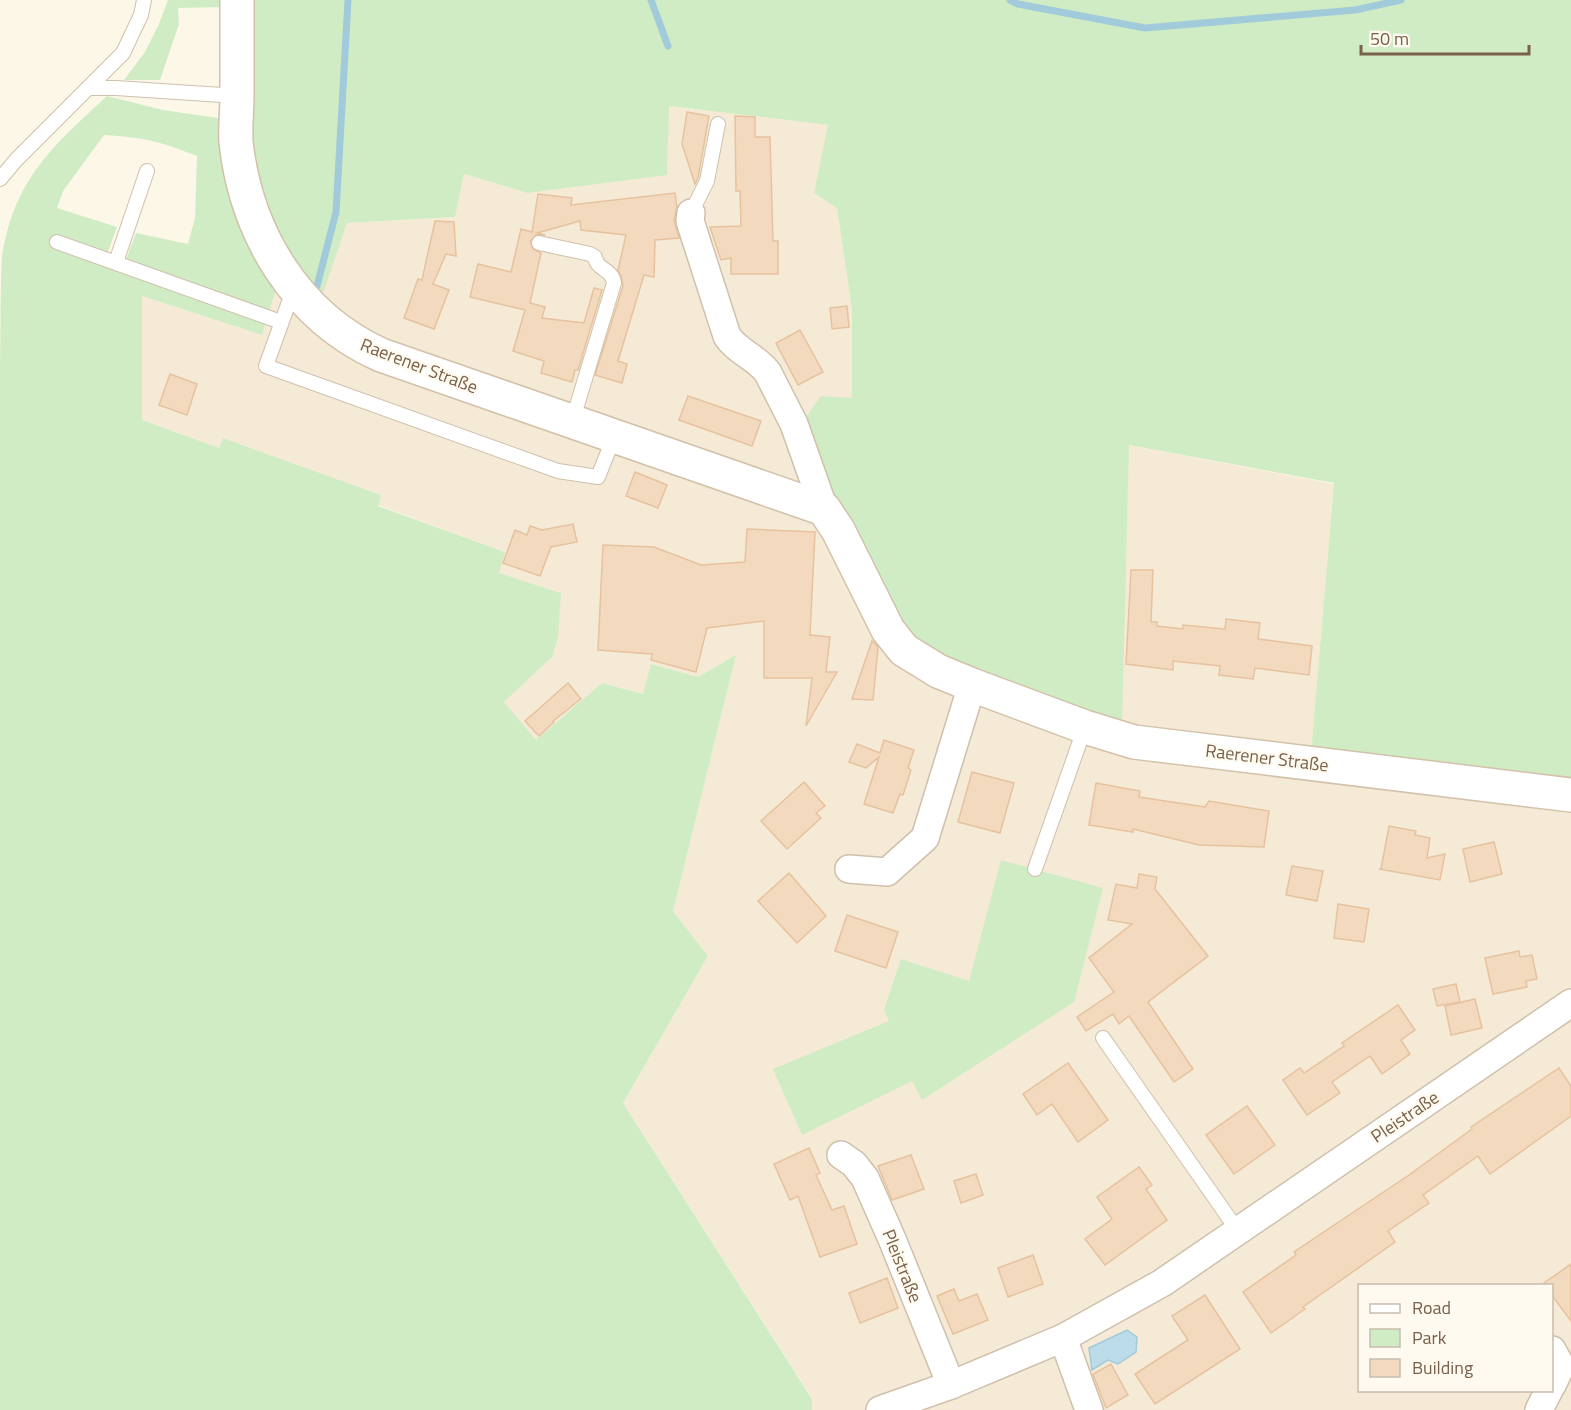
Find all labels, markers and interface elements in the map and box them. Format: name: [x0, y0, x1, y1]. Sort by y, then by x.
scale bar: [1361, 18, 1529, 56]
text: 50 m: [1370, 25, 1409, 52]
street label: Raerener Straße: [357, 331, 482, 400]
street label: Raerener Straße: [1204, 737, 1330, 778]
street label: Pleistraße: [1365, 1084, 1444, 1149]
street label: Pleistraße: [875, 1225, 929, 1307]
legend: [1358, 1284, 1553, 1392]
text: Road: [1412, 1294, 1451, 1321]
text: Park: [1412, 1324, 1447, 1351]
text: Building: [1412, 1354, 1473, 1381]

